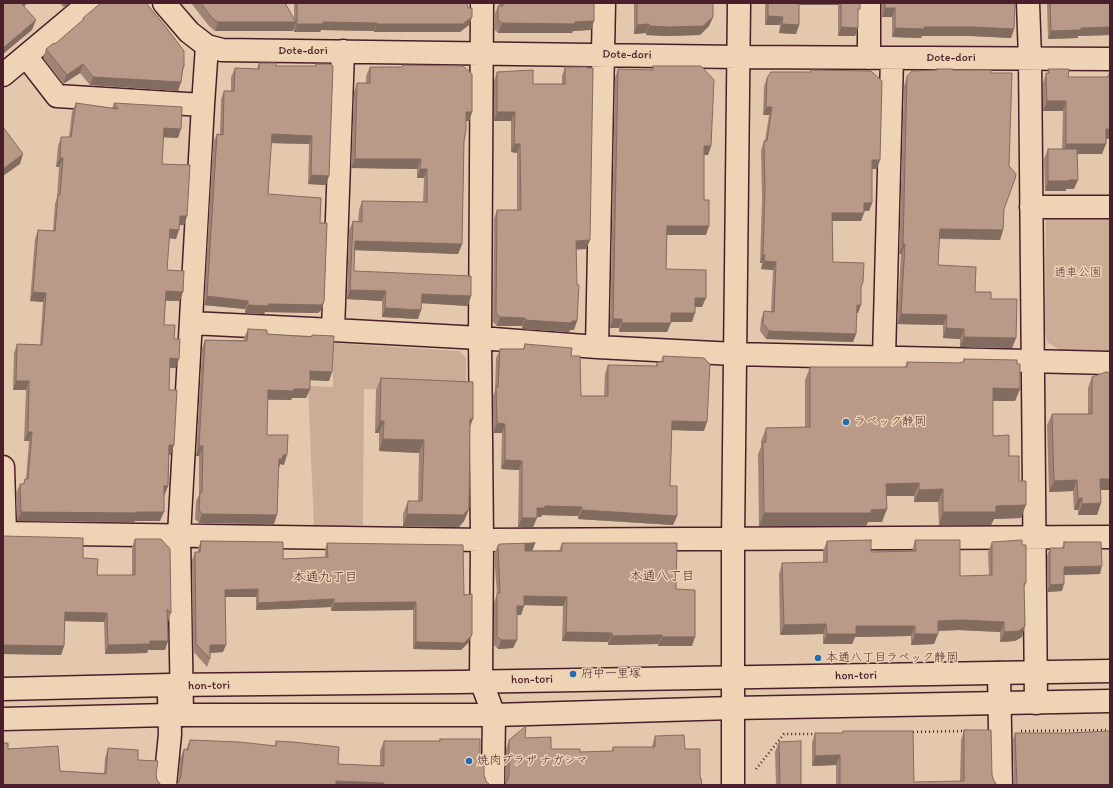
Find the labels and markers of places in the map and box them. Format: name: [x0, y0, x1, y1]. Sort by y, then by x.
place label: ラペック静岡: [854, 415, 926, 429]
marker: ラペック静岡: [841, 417, 851, 427]
place label: 本通八丁目ラペック静岡: [826, 651, 958, 665]
marker: 本通八丁目ラペック静岡: [813, 653, 823, 663]
place label: 府中一里塚: [581, 667, 641, 681]
marker: 府中一里塚: [568, 669, 578, 679]
place label: 焼肉プラザ ナガシマ: [477, 754, 588, 768]
marker: 焼肉プラザ ナガシマ: [464, 756, 474, 766]

